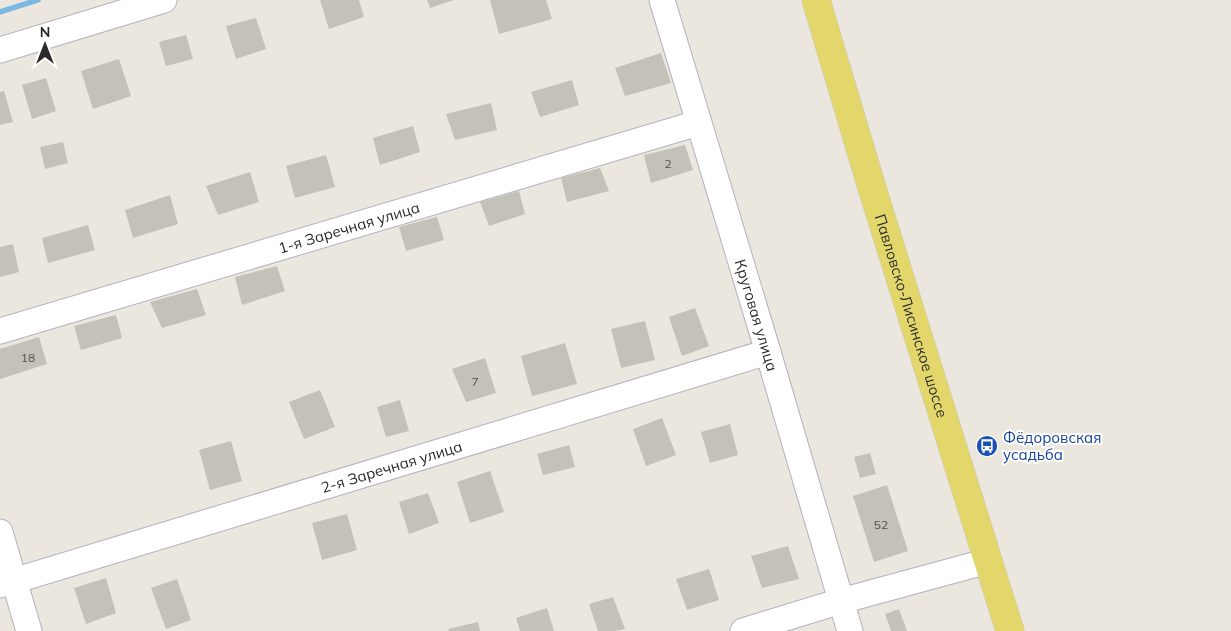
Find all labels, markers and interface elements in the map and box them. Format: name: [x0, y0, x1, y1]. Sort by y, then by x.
north arrow: [20, 20, 70, 70]
text: N: [40, 23, 50, 41]
house number: 2: [664, 156, 672, 171]
street label: 1-я Заречная улица: [276, 197, 422, 257]
street label: Павловско-Лисинское шоссе: [871, 212, 952, 420]
street label: Круговая улица: [731, 257, 783, 373]
house number: 18: [21, 350, 35, 365]
house number: 7: [471, 374, 479, 389]
place label: Фёдоровская усадьба: [1003, 428, 1101, 464]
bus stop icon: Фёдоровская усадьба: [975, 434, 999, 458]
street label: 2-я Заречная улица: [319, 436, 464, 497]
house number: 52: [874, 517, 888, 532]

